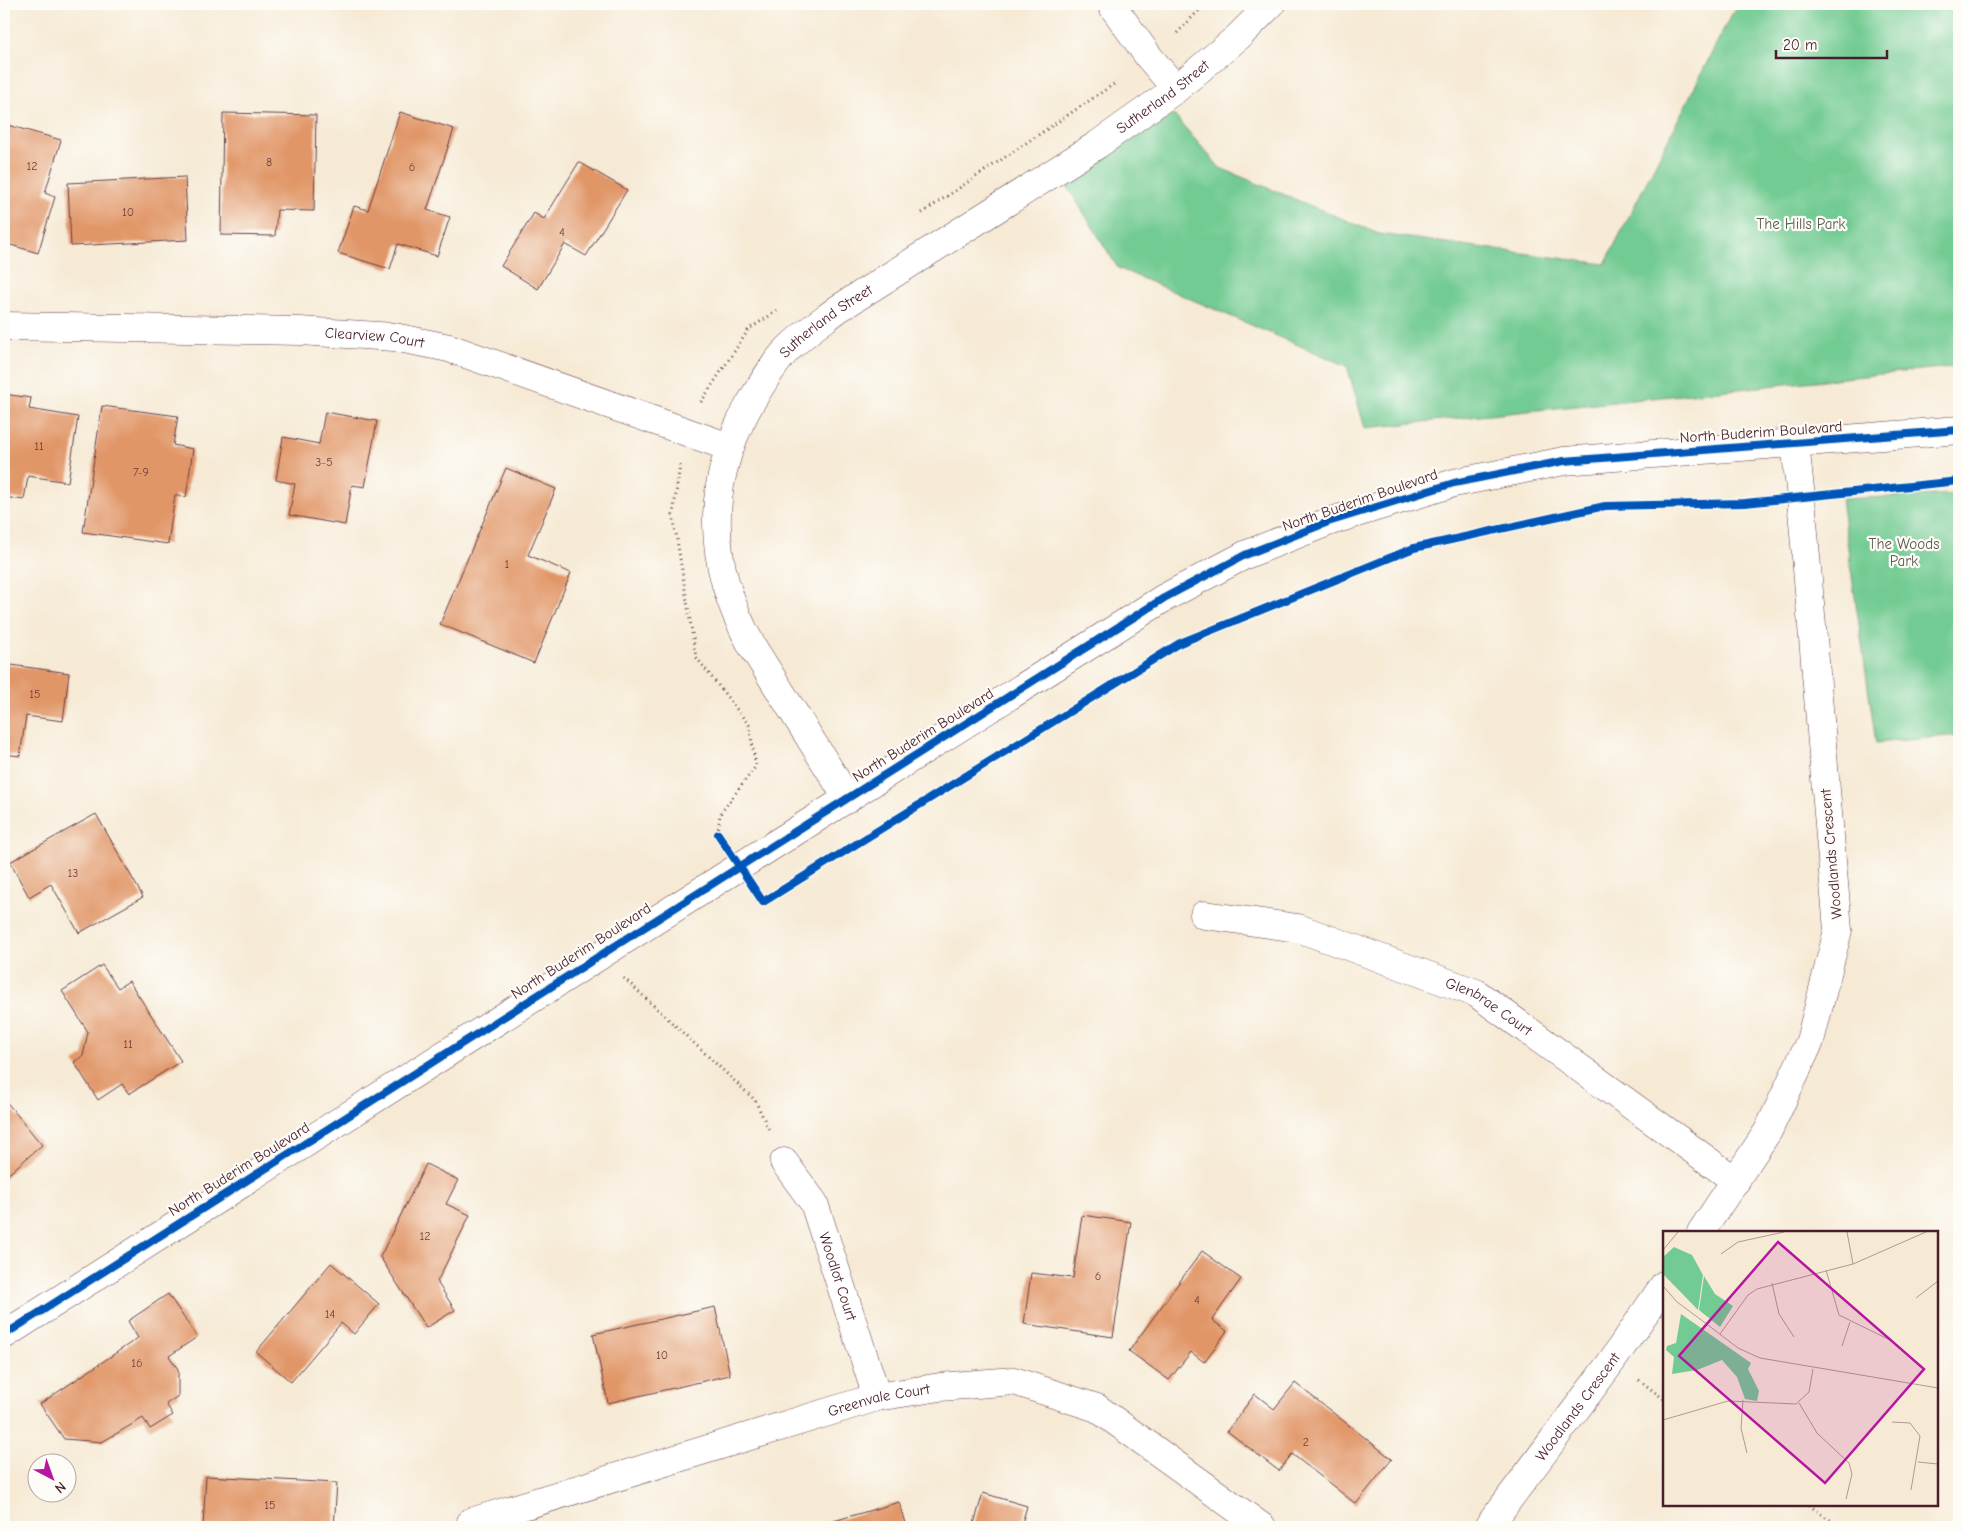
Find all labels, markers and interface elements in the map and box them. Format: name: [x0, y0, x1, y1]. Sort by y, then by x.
scale bar: [1776, 28, 1887, 60]
text: 20 m: [1783, 36, 1817, 54]
street label: Sutherland Street: [1113, 56, 1213, 138]
house number: 8: [266, 155, 272, 169]
house number: 12: [26, 159, 38, 173]
house number: 6: [409, 160, 415, 174]
house number: 10: [122, 205, 134, 219]
park label: The Hills Park: [1756, 215, 1846, 233]
house number: 4: [559, 225, 565, 239]
street label: Sutherland Street: [775, 280, 876, 361]
street label: Clearview Court: [324, 324, 427, 352]
street label: North Buderim Boulevard: [1679, 417, 1843, 447]
house number: 11: [34, 439, 44, 453]
house number: 3-5: [315, 455, 333, 469]
house number: 7-9: [133, 465, 149, 479]
street label: North Buderim Boulevard: [1280, 465, 1440, 535]
park label: The Woods Park: [1869, 535, 1939, 570]
house number: 1: [505, 557, 510, 571]
street label: North Buderim Boulevard: [849, 684, 997, 786]
house number: 15: [29, 687, 41, 701]
street label: Woodlands Crescent: [1816, 787, 1846, 920]
house number: 13: [68, 866, 78, 880]
street label: North Buderim Boulevard: [508, 899, 654, 1003]
street label: Glenbrae Court: [1443, 974, 1536, 1040]
house number: 11: [123, 1037, 133, 1051]
street label: North Buderim Boulevard: [165, 1118, 313, 1220]
house number: 12: [419, 1229, 431, 1243]
street label: Woodlot Court: [815, 1230, 861, 1324]
inset map: [1663, 1231, 1938, 1506]
house number: 6: [1095, 1269, 1101, 1283]
house number: 4: [1194, 1293, 1200, 1307]
house number: 14: [325, 1307, 335, 1321]
house number: 10: [656, 1348, 668, 1362]
street label: Woodlands Crescent: [1531, 1349, 1624, 1465]
house number: 16: [131, 1356, 143, 1370]
street label: Greenvale Court: [826, 1380, 932, 1421]
house number: 2: [1303, 1435, 1309, 1449]
north arrow: [28, 1454, 78, 1504]
text: N: [51, 1478, 69, 1497]
house number: 15: [264, 1498, 276, 1512]

